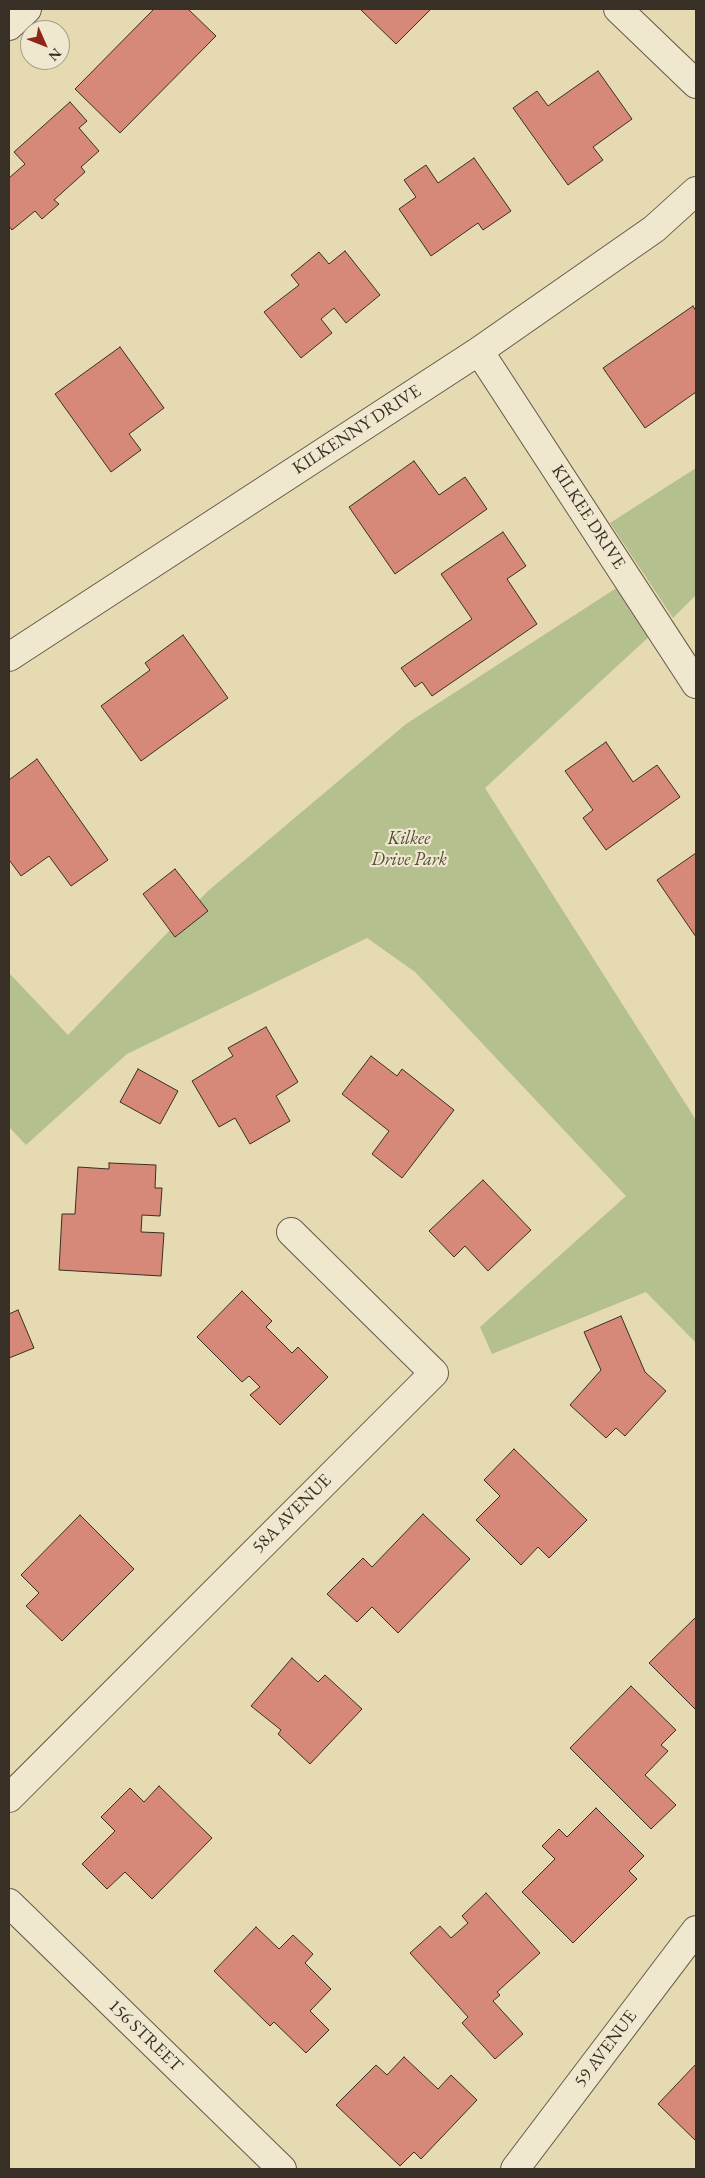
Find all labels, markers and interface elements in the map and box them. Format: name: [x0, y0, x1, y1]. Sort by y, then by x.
north arrow: [20, 20, 70, 70]
text: N: [45, 44, 65, 65]
street label: KILKENNY DRIVE: [289, 380, 425, 480]
street label: KILKEE DRIVE: [546, 461, 630, 573]
park label: Kilkee Drive Park: [371, 828, 447, 871]
street label: 58A AVENUE: [248, 1470, 336, 1558]
street label: 156 STREET: [103, 1995, 187, 2077]
street label: 59 AVENUE: [570, 2006, 642, 2092]

